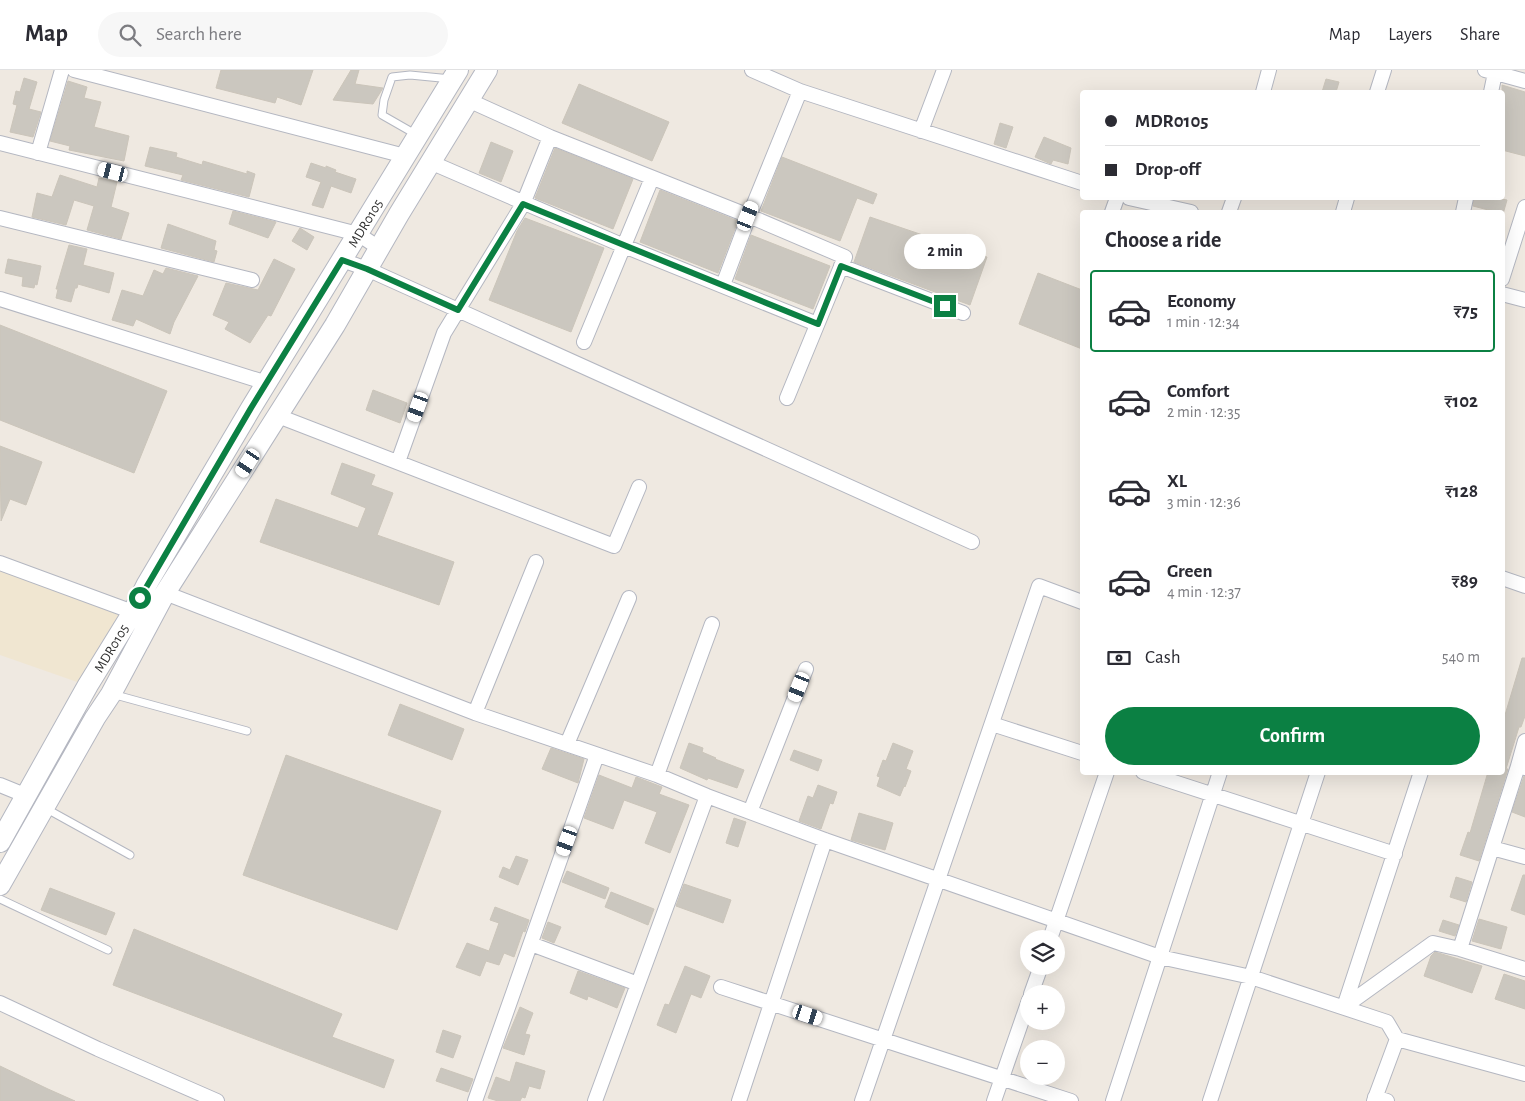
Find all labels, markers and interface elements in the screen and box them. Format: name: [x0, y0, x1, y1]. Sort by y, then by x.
search box: [98, 12, 448, 57]
icon: search: [116, 21, 144, 49]
text: Map: [25, 22, 68, 46]
text: Search here: [156, 25, 242, 44]
text: Map: [1329, 26, 1360, 44]
text: Layers: [1388, 26, 1432, 44]
text: Share: [1460, 26, 1500, 44]
text: MDR0105: [1135, 112, 1209, 131]
text: Drop-off: [1135, 160, 1200, 179]
car: [96, 161, 129, 183]
street label: MDR0105: [346, 197, 386, 250]
car: [735, 199, 760, 233]
text: Choose a ride: [1105, 229, 1221, 251]
callout: 2 min: [904, 234, 986, 268]
text: 2 min: [927, 243, 963, 259]
icon: car: [1107, 289, 1152, 334]
text: Economy: [1167, 292, 1236, 311]
route end: [934, 295, 956, 317]
text: ₹75: [1454, 302, 1478, 321]
text: 1 min · 12:34: [1167, 314, 1240, 330]
icon: car: [1107, 379, 1152, 424]
text: Comfort: [1167, 382, 1229, 401]
car: [405, 390, 430, 424]
text: ₹102: [1444, 392, 1478, 411]
text: 2 min · 12:35: [1167, 404, 1241, 420]
car: [233, 446, 262, 480]
icon: car: [1107, 469, 1152, 514]
text: XL: [1167, 472, 1187, 491]
text: ₹128: [1445, 482, 1478, 501]
text: 3 min · 12:36: [1167, 494, 1241, 510]
icon: car: [1107, 559, 1152, 604]
text: Green: [1167, 562, 1213, 581]
text: ₹89: [1451, 572, 1478, 591]
text: 4 min · 12:37: [1167, 584, 1241, 600]
route start: [129, 587, 151, 609]
street label: MDR0105: [92, 622, 132, 675]
icon: cash: [1105, 644, 1133, 672]
text: Cash: [1145, 648, 1181, 667]
text: 540 m: [1442, 649, 1480, 665]
car: [786, 670, 811, 704]
button: Confirm: [1105, 707, 1480, 765]
car: [554, 824, 579, 858]
map controls: [1020, 930, 1065, 1085]
button: layers: [1020, 930, 1065, 975]
button: +: [1020, 985, 1065, 1030]
car: [791, 1003, 824, 1027]
button: −: [1020, 1040, 1065, 1085]

